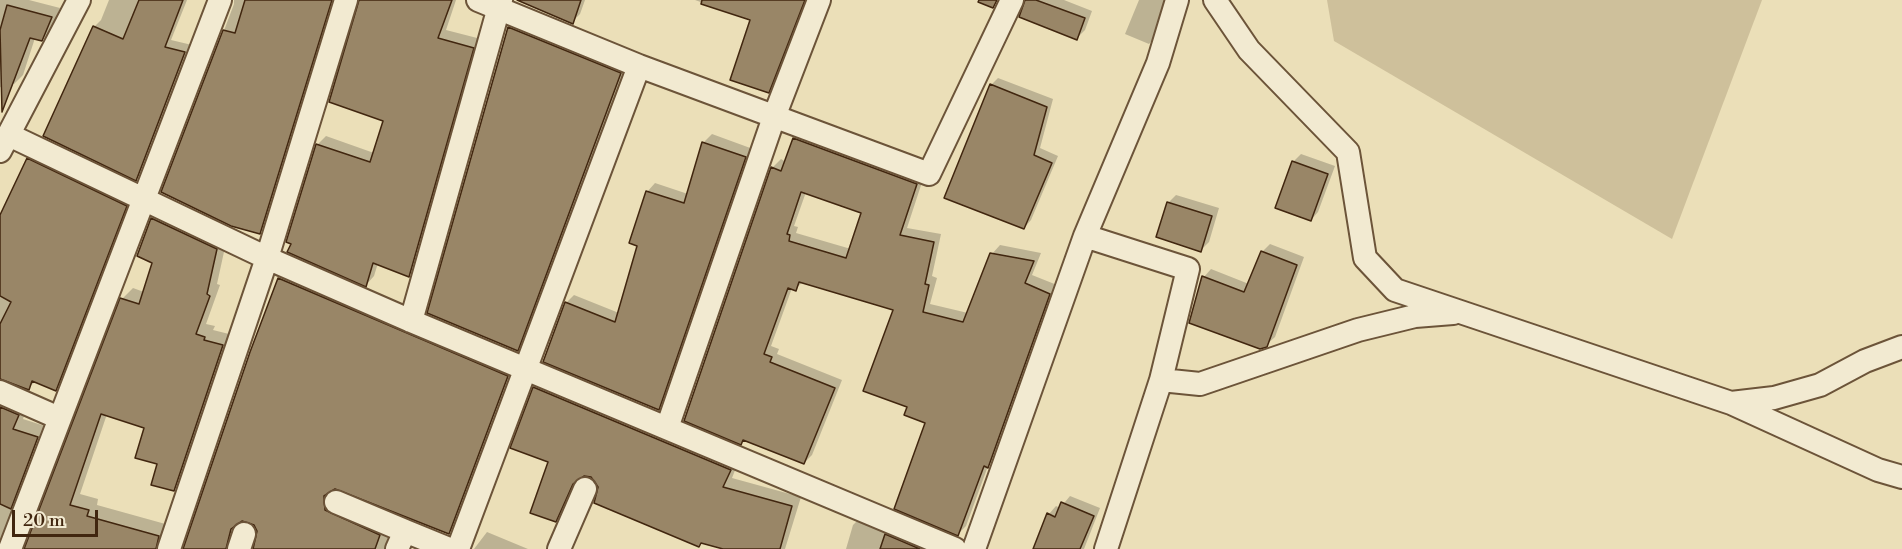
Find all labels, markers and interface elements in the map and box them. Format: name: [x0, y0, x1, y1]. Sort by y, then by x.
scale bar: [15, 498, 100, 536]
text: 20 m: [23, 509, 65, 532]

